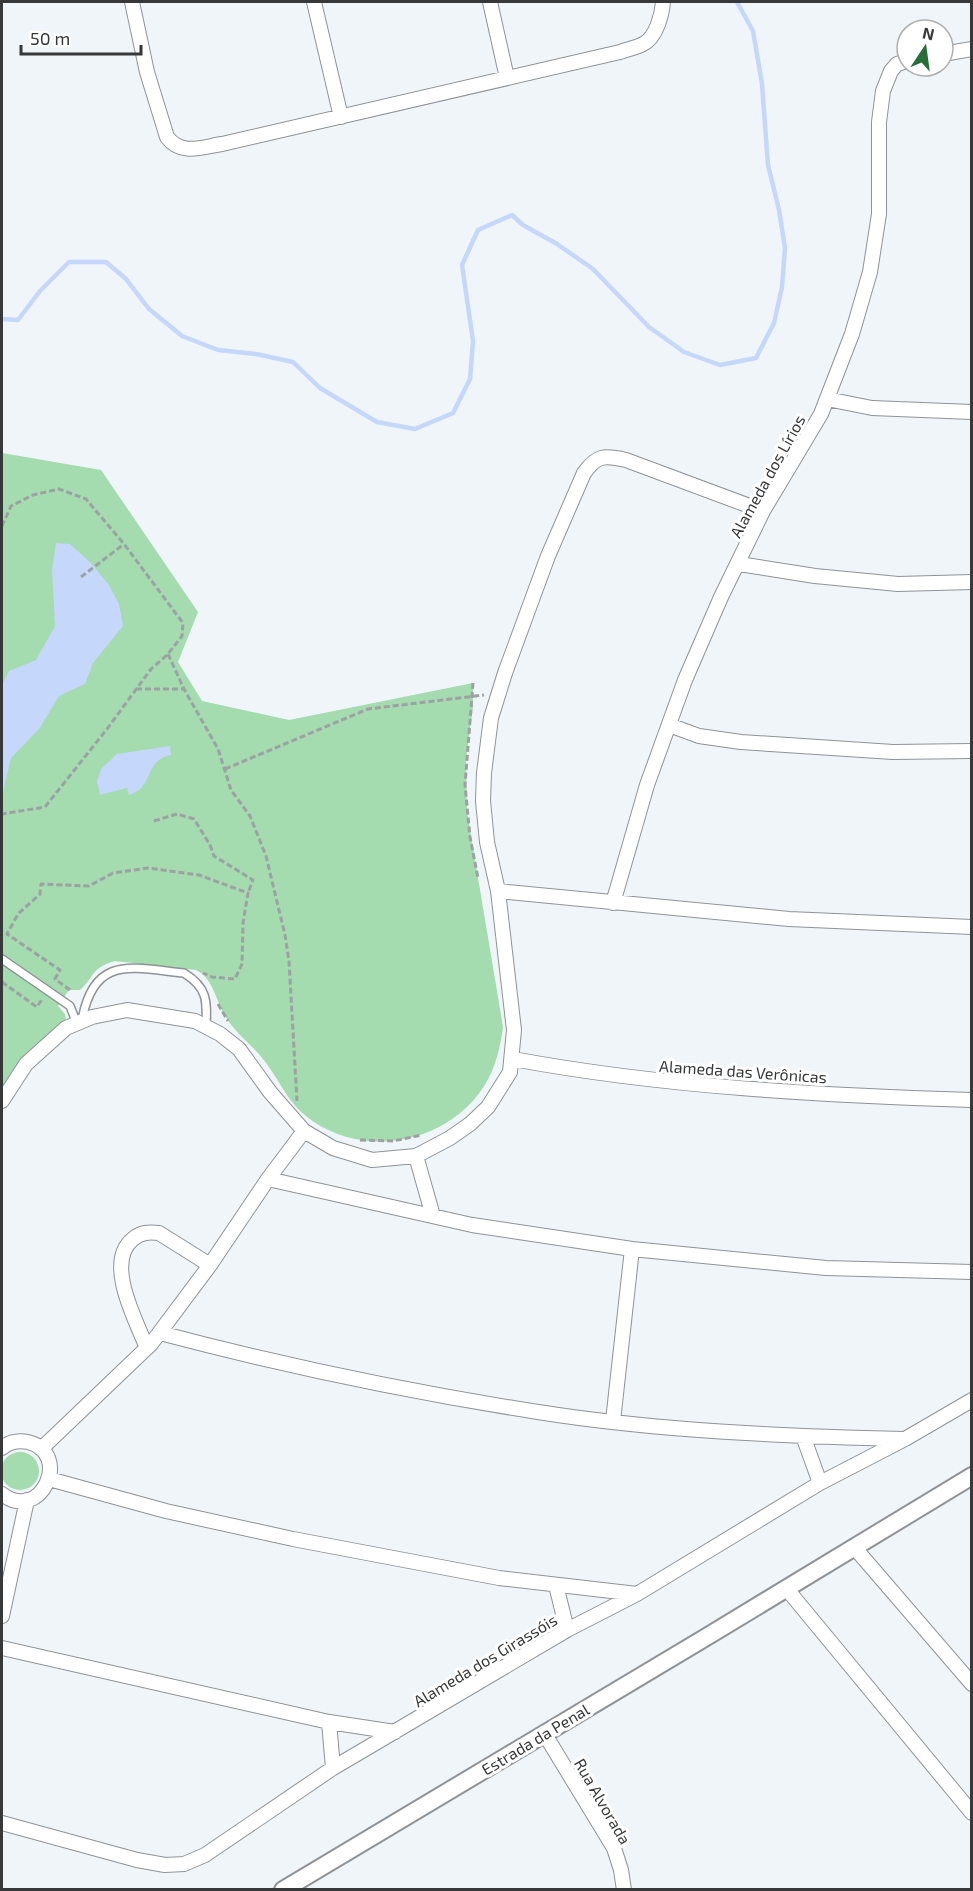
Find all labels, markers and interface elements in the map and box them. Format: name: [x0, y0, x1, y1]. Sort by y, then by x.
scale bar: [21, 18, 141, 56]
north arrow: [895, 18, 955, 78]
text: N: [921, 22, 936, 43]
text: 50 m: [30, 27, 70, 49]
street label: Alameda dos Lírios: [725, 411, 809, 541]
street label: Alameda das Verônicas: [659, 1056, 827, 1086]
street label: Alameda dos Girassóis: [410, 1610, 560, 1710]
street label: Estrada da Penal: [478, 1699, 592, 1779]
street label: Rua Alvorada: [571, 1755, 635, 1847]

